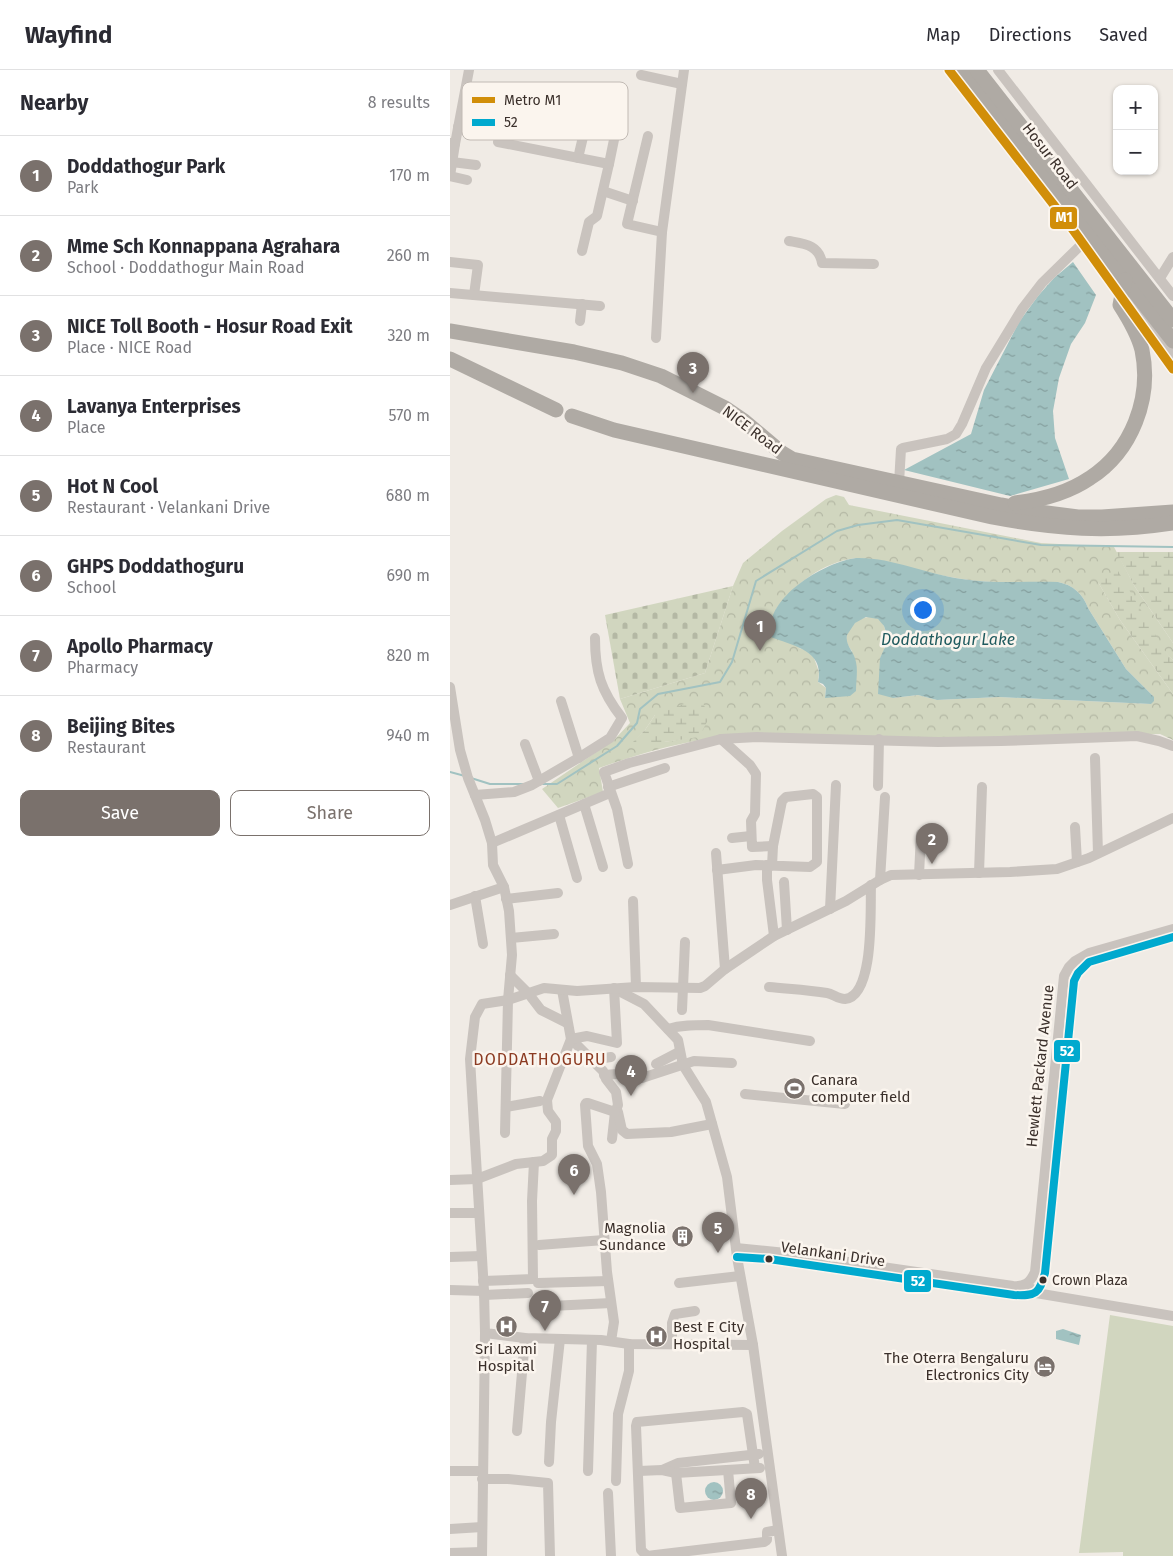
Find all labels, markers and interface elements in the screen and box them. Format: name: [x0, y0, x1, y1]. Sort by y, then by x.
text: Wayfind: [25, 21, 112, 49]
text: Map: [926, 24, 961, 46]
text: Directions: [989, 24, 1071, 46]
text: Saved: [1099, 24, 1148, 46]
legend: [462, 82, 628, 140]
map controls: [1113, 85, 1158, 175]
button: +: [1113, 85, 1158, 130]
text: Nearby: [20, 90, 88, 116]
text: Metro M1: [504, 92, 561, 109]
text: 8 results: [368, 93, 430, 112]
text: 52: [504, 114, 518, 131]
street label: Hosur Road: [1019, 119, 1081, 193]
button: −: [1113, 130, 1158, 175]
text: Doddathogur Park: [67, 155, 225, 178]
text: 1: [32, 166, 40, 185]
text: 170 m: [389, 166, 430, 185]
text: Park: [67, 178, 99, 197]
line badge: M1: [1049, 206, 1078, 230]
text: M1: [1055, 209, 1073, 226]
text: Mme Sch Konnappana Agrahara: [67, 235, 340, 258]
text: 2: [32, 246, 40, 265]
text: 260 m: [387, 246, 430, 265]
text: School · Doddathogur Main Road: [67, 258, 305, 277]
text: NICE Toll Booth - Hosur Road Exit: [67, 315, 353, 338]
text: 3: [32, 326, 40, 345]
text: 320 m: [387, 326, 430, 345]
text: Place · NICE Road: [67, 338, 192, 357]
pin: 3: [677, 352, 709, 393]
text: Lavanya Enterprises: [67, 395, 241, 418]
street label: NICE Road: [719, 402, 785, 458]
text: 4: [31, 406, 41, 425]
text: 570 m: [389, 406, 430, 425]
text: Place: [67, 418, 106, 437]
text: Hot N Cool: [67, 475, 158, 498]
text: 5: [32, 486, 40, 505]
text: 680 m: [386, 486, 430, 505]
text: Restaurant · Velankani Drive: [67, 498, 270, 517]
text: GHPS Doddathoguru: [67, 555, 244, 578]
text: 6: [31, 566, 41, 585]
text: 690 m: [386, 566, 430, 585]
text: School: [67, 578, 116, 597]
your location: [910, 597, 936, 623]
pin: 1: [744, 610, 776, 651]
water label: Doddathogur Lake: [881, 630, 1015, 649]
text: Apollo Pharmacy: [67, 635, 213, 658]
text: 7: [32, 646, 40, 665]
text: 820 m: [387, 646, 430, 665]
text: Pharmacy: [67, 658, 138, 677]
text: Beijing Bites: [67, 715, 175, 738]
text: 8: [31, 726, 41, 745]
text: 940 m: [386, 726, 430, 745]
text: Restaurant: [67, 738, 146, 757]
button: Save: [20, 790, 220, 836]
button: Share: [230, 790, 430, 836]
pin: 2: [916, 823, 948, 864]
street label: Hewlett Packard Avenue: [1023, 984, 1057, 1148]
line badge: 52: [1053, 1039, 1081, 1063]
text: 52: [1060, 1043, 1074, 1060]
district label: DODDATHOGURU: [473, 1050, 607, 1069]
pin: 4: [615, 1055, 647, 1096]
place label: Canara computer field: [811, 1071, 910, 1106]
sports icon: Canara computer field: [783, 1077, 807, 1101]
pin: 6: [558, 1154, 590, 1195]
pin: 5: [702, 1212, 734, 1253]
place label: Magnolia Sundance: [599, 1219, 666, 1254]
building icon: Magnolia Sundance: [670, 1225, 694, 1249]
street label: Velankani Drive: [780, 1238, 886, 1270]
unlabelled marker: [764, 1254, 774, 1264]
line badge: 52: [903, 1269, 932, 1293]
place label: Crown Plaza: [1052, 1272, 1128, 1289]
text: 52: [911, 1273, 925, 1290]
marker: Crown Plaza: [1038, 1275, 1048, 1285]
pin: 7: [529, 1290, 561, 1331]
hospital icon: Sri Laxmi Hospital: [494, 1314, 518, 1338]
place label: Best E City Hospital: [673, 1318, 745, 1353]
hospital icon: Best E City Hospital: [645, 1324, 669, 1348]
place label: Sri Laxmi Hospital: [475, 1340, 537, 1375]
place label: The Oterra Bengaluru Electronics City: [884, 1349, 1030, 1384]
hotel icon: The Oterra Bengaluru Electronics City: [1033, 1355, 1057, 1379]
pin: 8: [735, 1478, 767, 1519]

